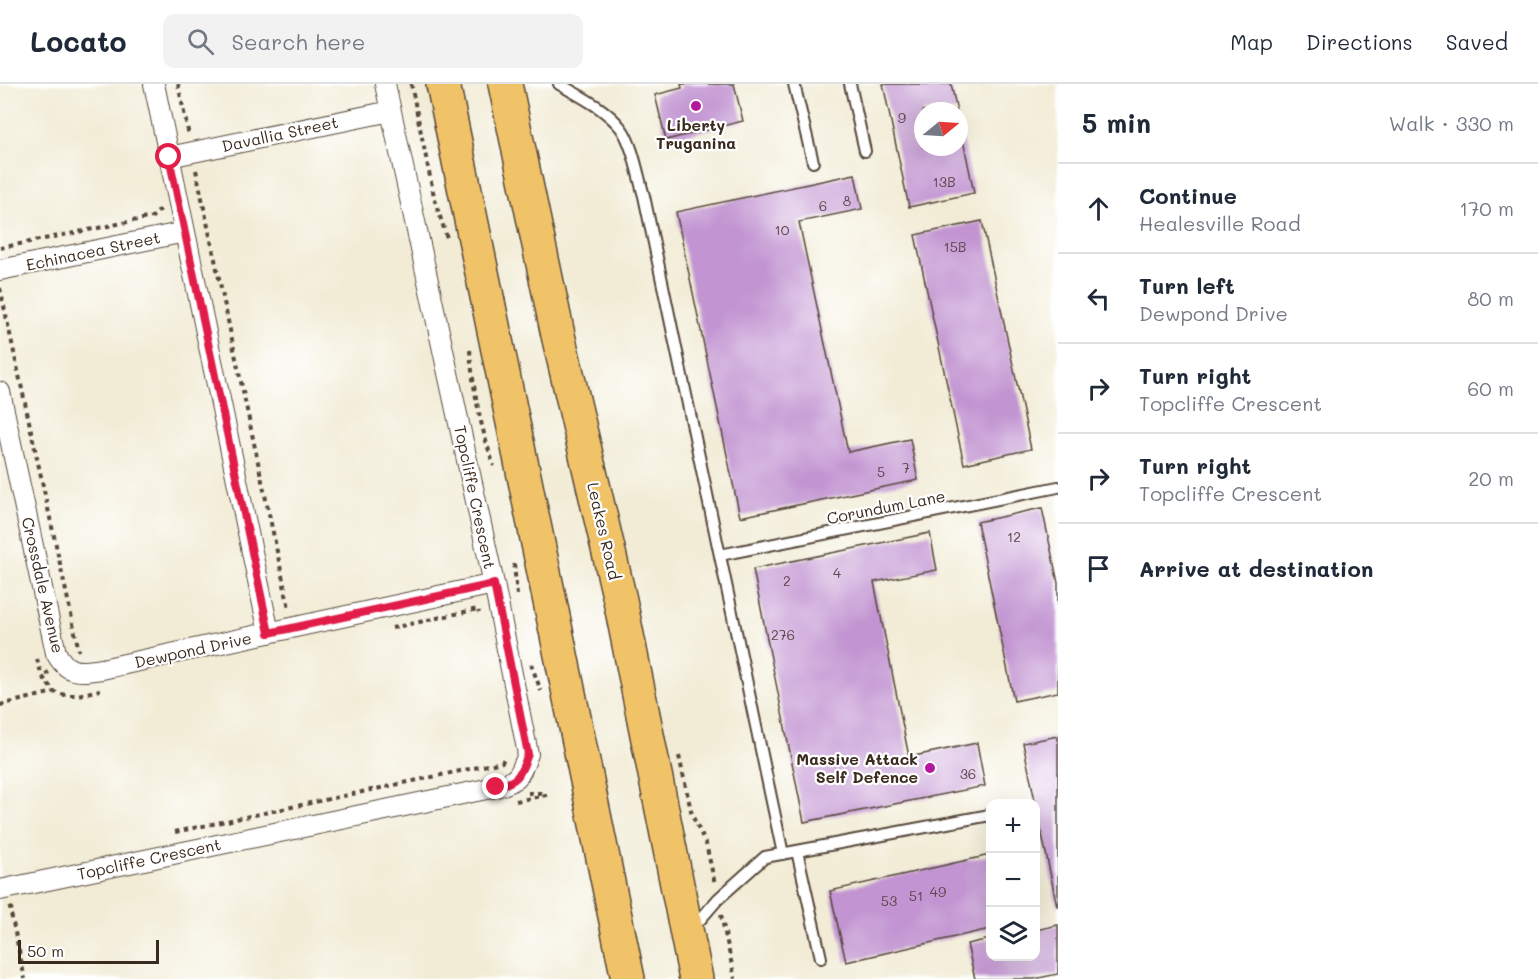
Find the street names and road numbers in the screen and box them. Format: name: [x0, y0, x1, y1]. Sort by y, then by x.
street label: Davallia Street: [220, 111, 340, 156]
street label: Echinacea Street: [24, 226, 162, 275]
street label: Topcliffe Crescent: [450, 423, 501, 571]
street label: Leakes Road: [583, 480, 626, 582]
street label: Corundum Lane: [825, 485, 947, 528]
street label: Crossdale Avenue: [18, 515, 69, 655]
street label: Dewpond Drive: [132, 627, 253, 672]
street label: Topcliffe Crescent: [75, 833, 223, 884]

